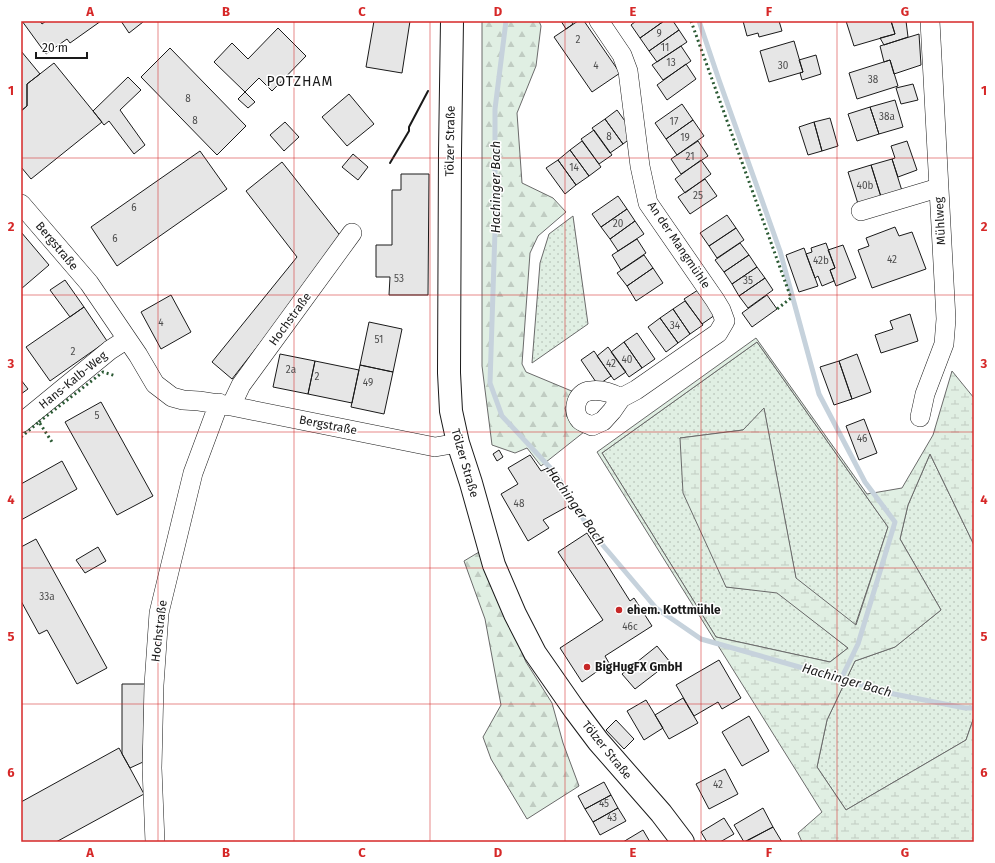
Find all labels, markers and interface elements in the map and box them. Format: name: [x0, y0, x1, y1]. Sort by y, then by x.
text: A: [85, 4, 94, 19]
text: B: [222, 4, 230, 19]
text: C: [358, 4, 366, 19]
text: D: [494, 4, 503, 19]
text: E: [630, 4, 637, 19]
text: F: [766, 4, 773, 19]
text: G: [901, 4, 909, 19]
house number: 9: [656, 28, 662, 40]
scale bar: [36, 34, 87, 60]
house number: 2: [576, 34, 581, 46]
text: 20 m: [42, 41, 68, 55]
house number: 11: [661, 42, 669, 54]
house number: 13: [666, 57, 676, 69]
house number: 4: [593, 60, 599, 72]
house number: 30: [778, 60, 789, 72]
district label: POTZHAM: [266, 73, 334, 90]
house number: 38: [868, 74, 879, 86]
text: 1: [8, 83, 14, 98]
text: 1: [981, 83, 987, 98]
house number: 8: [185, 93, 191, 105]
street label: Tölzer Straße: [442, 105, 458, 177]
house number: 38a: [879, 111, 895, 123]
house number: 8: [192, 115, 198, 127]
house number: 17: [670, 116, 679, 128]
house number: 8: [606, 131, 612, 143]
house number: 19: [680, 132, 690, 144]
water label: Hachinger Bach: [488, 141, 503, 233]
house number: 21: [685, 151, 695, 163]
house number: 14: [569, 162, 580, 174]
house number: 40b: [857, 180, 873, 192]
house number: 25: [693, 190, 703, 202]
street label: Mühlweg: [932, 196, 948, 245]
street label: An der Mangmühle: [645, 199, 713, 291]
house number: 6: [131, 202, 137, 214]
house number: 20: [613, 218, 624, 230]
text: 2: [8, 219, 15, 234]
street label: Bergstraße: [33, 219, 81, 273]
text: 2: [981, 219, 988, 234]
house number: 6: [112, 233, 118, 245]
house number: 42: [887, 254, 897, 266]
house number: 42b: [813, 255, 829, 267]
house number: 53: [394, 273, 404, 285]
house number: 35: [743, 275, 753, 287]
street label: Hochstraße: [266, 290, 314, 348]
house number: 4: [158, 317, 164, 329]
house number: 34: [670, 320, 681, 332]
house number: 51: [375, 334, 383, 346]
house number: 2: [71, 346, 76, 358]
street label: Hans-Kalb-Weg: [36, 348, 110, 412]
house number: 40: [622, 354, 633, 366]
text: 3: [7, 356, 15, 371]
text: 3: [980, 356, 988, 371]
house number: 42: [606, 358, 616, 370]
house number: 2a: [286, 364, 296, 376]
house number: 2: [315, 371, 320, 383]
house number: 49: [363, 377, 373, 389]
house number: 5: [94, 410, 100, 422]
street label: Bergstraße: [298, 413, 358, 437]
street label: Tölzer Straße: [448, 427, 482, 499]
house number: 46: [857, 433, 867, 445]
water label: Hachinger Bach: [543, 464, 609, 548]
text: 4: [7, 492, 15, 507]
text: 4: [980, 492, 988, 507]
house number: 48: [514, 498, 525, 510]
house number: 33a: [39, 591, 55, 603]
street label: Hochstraße: [148, 599, 170, 663]
place label: ehem. Kottmühle: [627, 603, 721, 617]
marker: ehem. Kottmühle: [614, 605, 624, 615]
house number: 46c: [622, 621, 638, 633]
text: 5: [8, 629, 15, 644]
text: 5: [981, 629, 988, 644]
place label: BigHugFX GmbH: [595, 660, 683, 674]
water label: Hachinger Bach: [800, 660, 894, 700]
marker: BigHugFX GmbH: [582, 662, 592, 672]
street label: Tölzer Straße: [579, 718, 635, 782]
text: 6: [7, 765, 15, 780]
text: 6: [980, 765, 988, 780]
house number: 42: [713, 779, 723, 791]
house number: 45: [599, 798, 609, 810]
house number: 43: [607, 812, 617, 824]
text: A: [85, 845, 94, 860]
text: B: [222, 845, 230, 860]
text: C: [358, 845, 366, 860]
text: D: [494, 845, 503, 860]
text: E: [630, 845, 637, 860]
text: F: [766, 845, 773, 860]
text: G: [901, 845, 909, 860]

